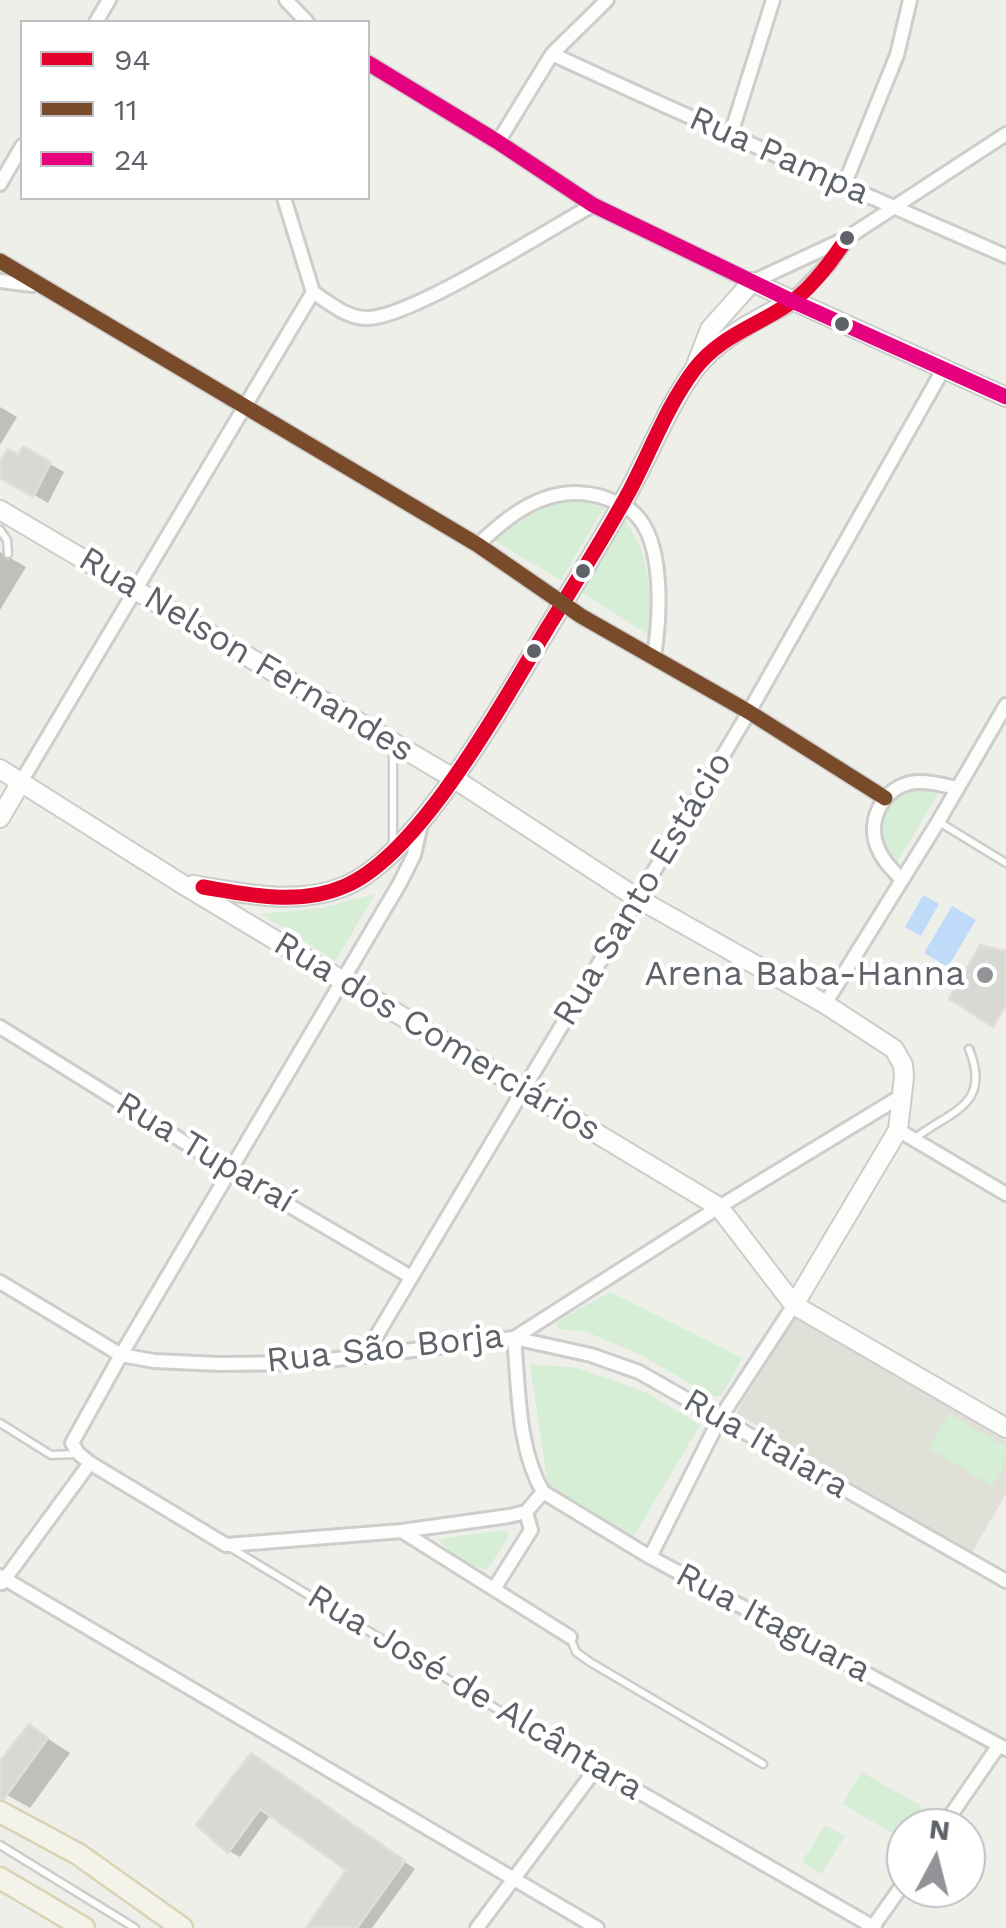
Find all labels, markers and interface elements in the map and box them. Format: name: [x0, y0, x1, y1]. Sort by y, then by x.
legend: [20, 20, 370, 200]
text: 94: [114, 42, 151, 77]
text: 11: [114, 92, 137, 127]
street label: Rua Pampa: [683, 98, 875, 214]
text: 24: [114, 142, 149, 177]
unlabelled marker: [837, 228, 857, 248]
unlabelled marker: [832, 314, 852, 334]
street label: Rua Nelson Fernandes: [71, 538, 421, 772]
unlabelled marker: [573, 561, 593, 581]
unlabelled marker: [524, 641, 544, 661]
street label: Rua Santo Estácio: [545, 744, 741, 1034]
street label: Rua dos Comerciários: [266, 923, 608, 1151]
place label: Arena Baba-Hanna: [644, 954, 965, 996]
marker: Arena Baba-Hanna: [974, 964, 996, 986]
street label: Rua Tuparaí: [108, 1083, 302, 1223]
street label: Rua São Borja: [264, 1316, 506, 1382]
street label: Rua Itaiara: [676, 1380, 856, 1508]
street label: Rua Itaguara: [668, 1554, 878, 1692]
street label: Rua José de Alcântara: [300, 1576, 650, 1810]
north arrow: [886, 1808, 986, 1908]
text: N: [927, 1812, 952, 1847]

